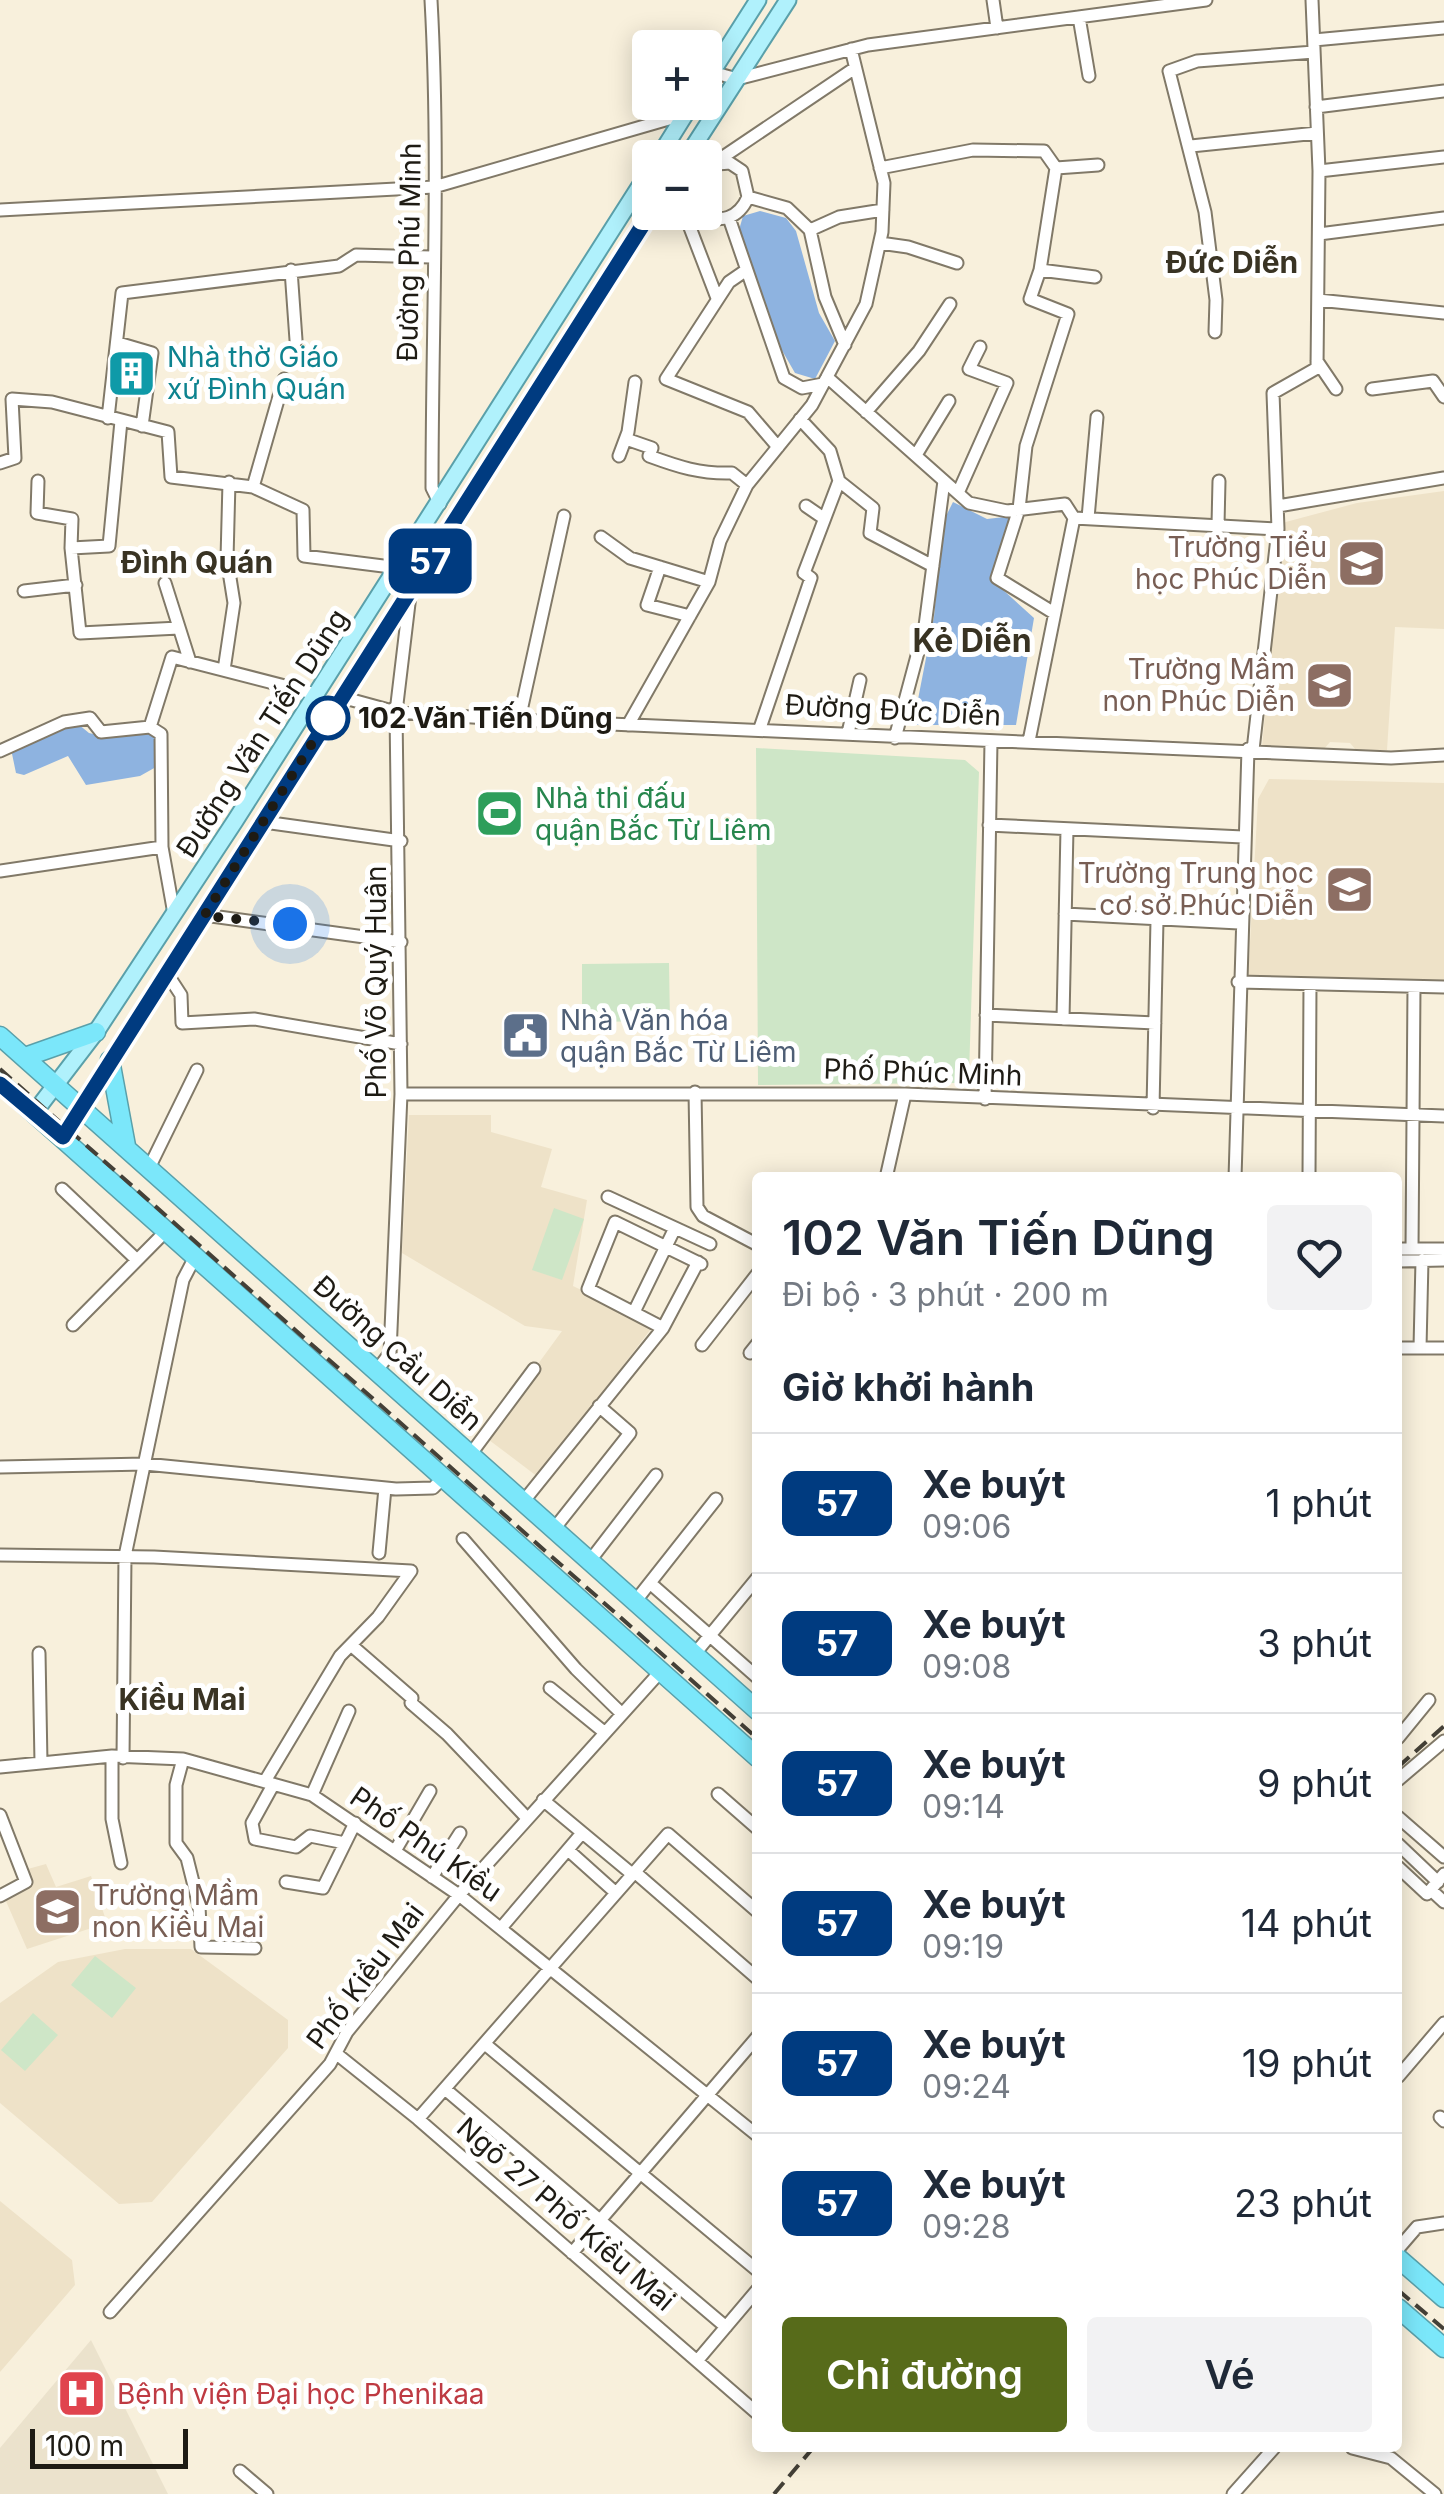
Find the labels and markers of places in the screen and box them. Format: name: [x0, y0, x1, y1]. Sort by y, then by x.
place label: Nhà thờ Giáo xứ Đình Quán: [167, 340, 346, 406]
building icon: Nhà thờ Giáo xứ Đình Quán: [106, 347, 158, 399]
place label: Trường Tiểu học Phúc Diễn: [1135, 530, 1327, 596]
school or university icon: Trường Tiểu học Phúc Diễn: [1336, 537, 1388, 589]
place label: Trường Mầm non Phúc Diễn: [1103, 652, 1295, 718]
school or university icon: Trường Mầm non Phúc Diễn: [1304, 659, 1356, 711]
marker: 102 Văn Tiến Dũng: [307, 697, 349, 739]
place label: 102 Văn Tiến Dũng: [358, 701, 613, 735]
place label: Nhà thi đấu quận Bắc Từ Liêm: [535, 781, 771, 847]
sports icon: Nhà thi đấu quận Bắc Từ Liêm: [474, 788, 526, 840]
place label: Trường Trung học cơ sở Phúc Diễn: [1078, 856, 1314, 922]
school or university icon: Trường Trung học cơ sở Phúc Diễn: [1323, 863, 1375, 915]
place label: Nhà Văn hóa quận Bắc Từ Liêm: [560, 1003, 796, 1069]
public building icon: Nhà Văn hóa quận Bắc Từ Liêm: [499, 1010, 551, 1062]
place label: Trường Mầm non Kiều Mai: [92, 1878, 264, 1944]
school or university icon: Trường Mầm non Kiều Mai: [31, 1885, 83, 1937]
hospital icon: Bệnh viện Đại học Phenikaa: [56, 2368, 108, 2420]
place label: Bệnh viện Đại học Phenikaa: [117, 2377, 485, 2411]

